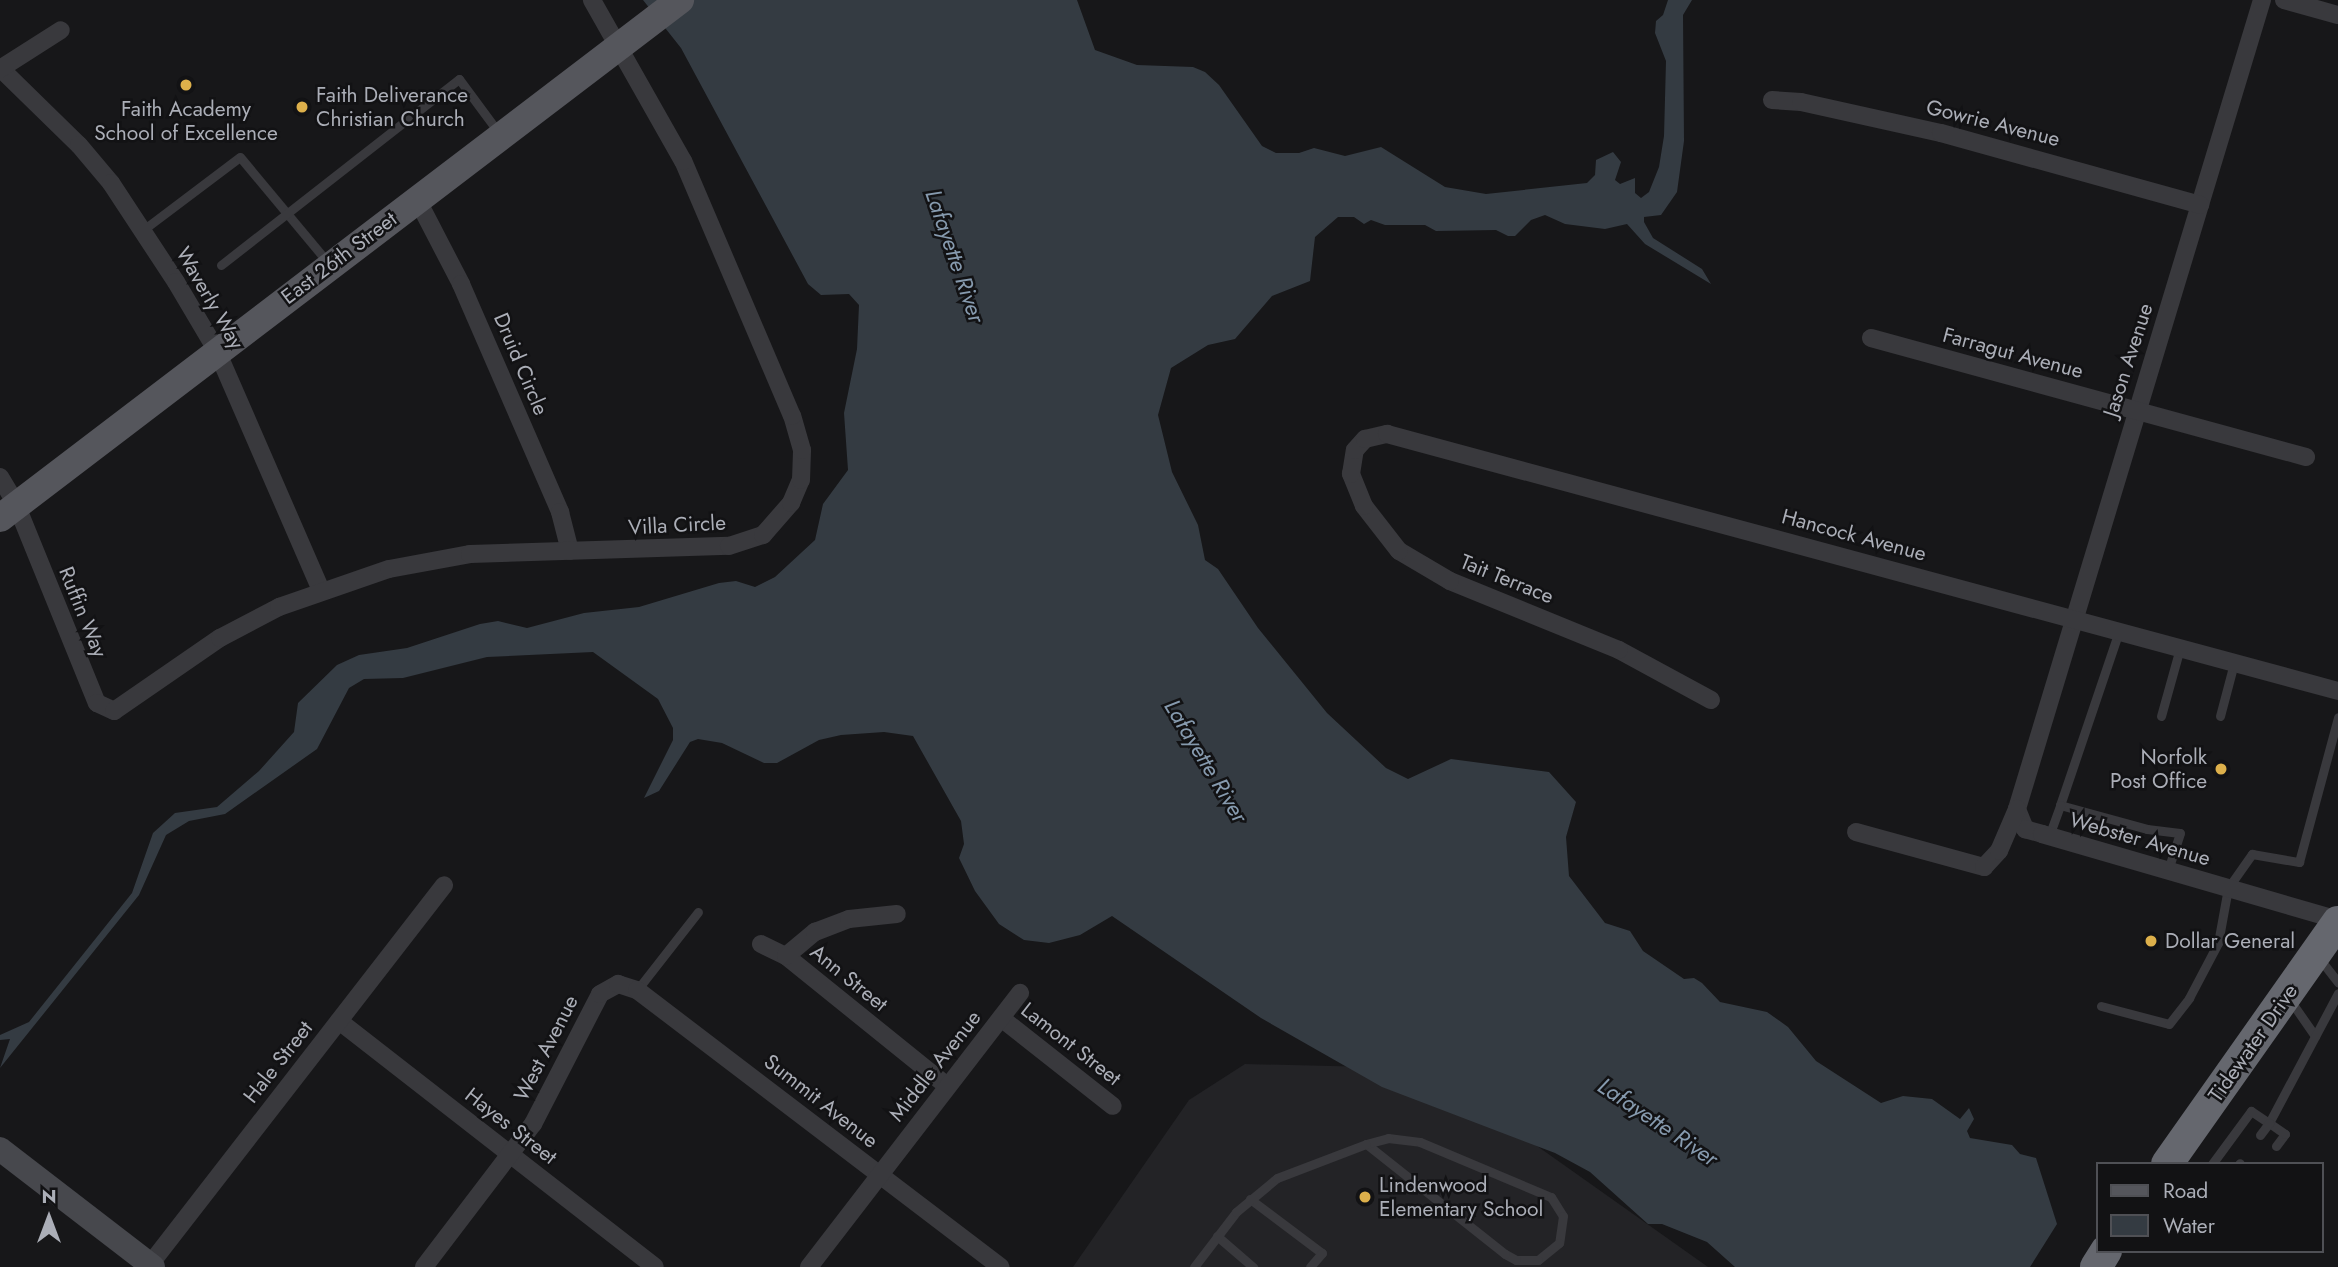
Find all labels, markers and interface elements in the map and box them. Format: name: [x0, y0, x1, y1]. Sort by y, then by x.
marker: Faith Academy School of Excellence: [178, 77, 194, 93]
place label: Faith Deliverance Christian Church: [316, 82, 468, 132]
street label: Gowrie Avenue: [1924, 94, 2062, 152]
place label: Faith Academy School of Excellence: [94, 96, 278, 146]
marker: Faith Deliverance Christian Church: [294, 99, 310, 115]
water label: Lafayette River: [919, 186, 991, 326]
street label: East 26th Street: [276, 206, 402, 310]
street label: Waverly Way: [171, 242, 249, 354]
street label: Jason Avenue: [2098, 300, 2158, 420]
street label: Druid Circle: [488, 309, 554, 419]
street label: Farragut Avenue: [1940, 322, 2086, 384]
street label: Hancock Avenue: [1779, 504, 1929, 566]
street label: Villa Circle: [628, 510, 726, 540]
street label: Tait Terrace: [1457, 549, 1557, 609]
street label: Ruffin Way: [53, 563, 113, 661]
water label: Lafayette River: [1158, 694, 1254, 828]
place label: Norfolk Post Office: [2110, 744, 2207, 794]
marker: Norfolk Post Office: [2213, 761, 2229, 777]
street label: Webster Avenue: [2067, 807, 2213, 871]
place label: Dollar General: [2165, 928, 2295, 954]
marker: Dollar General: [2143, 933, 2159, 949]
street label: Ann Street: [805, 939, 893, 1017]
street label: Tidewater Drive: [2203, 979, 2303, 1107]
street label: West Avenue: [509, 991, 583, 1105]
street label: Lamont Street: [1016, 997, 1126, 1091]
street label: Middle Avenue: [884, 1006, 986, 1126]
street label: Hale Street: [238, 1016, 318, 1108]
street label: Summit Avenue: [759, 1049, 883, 1153]
water label: Lafayette River: [1593, 1072, 1723, 1172]
street label: Hayes Street: [460, 1082, 562, 1170]
legend: [2096, 1162, 2324, 1253]
place label: Lindenwood Elementary School: [1379, 1172, 1543, 1222]
text: Road: [2163, 1176, 2208, 1206]
north arrow: [14, 1183, 84, 1253]
text: N: [41, 1183, 57, 1210]
marker: Lindenwood Elementary School: [1357, 1189, 1373, 1205]
text: Water: [2163, 1211, 2215, 1241]

